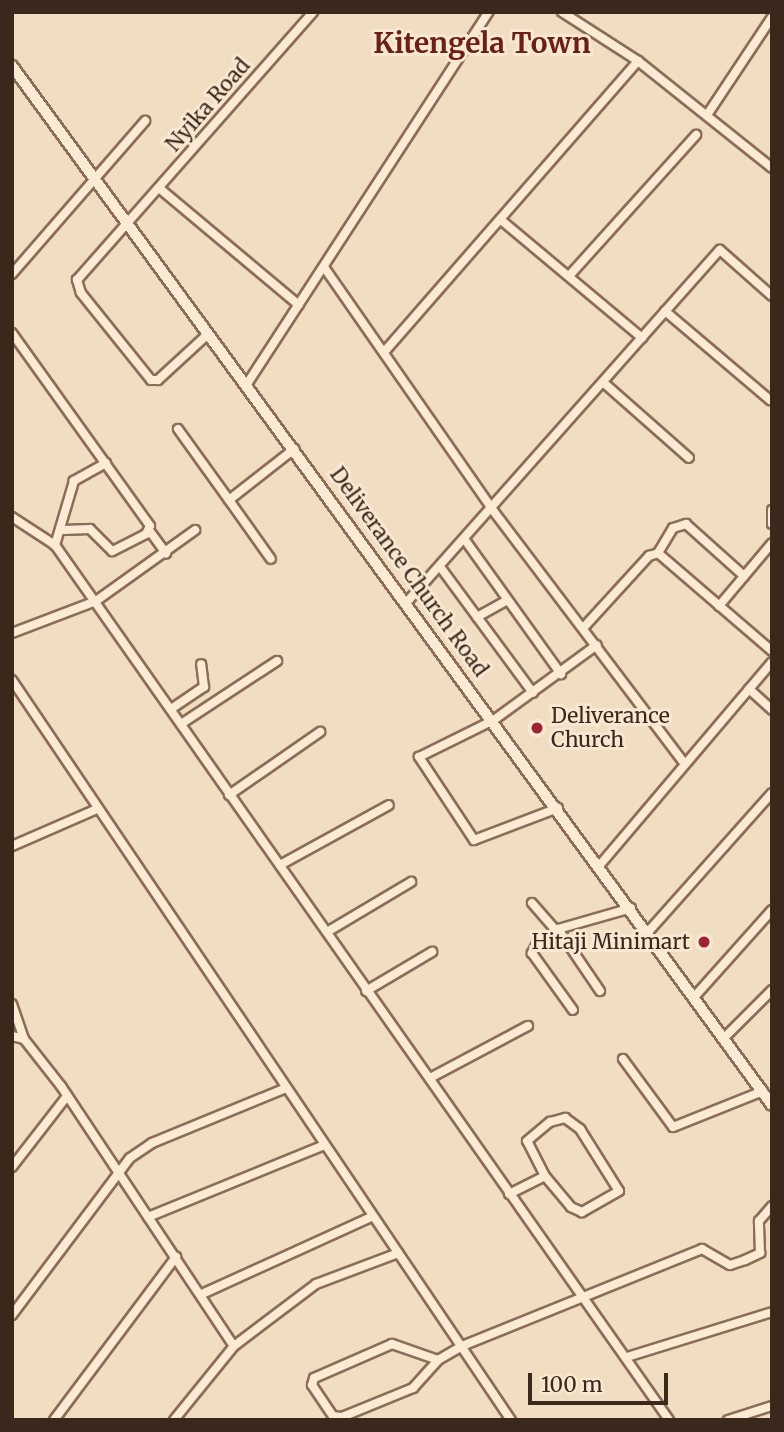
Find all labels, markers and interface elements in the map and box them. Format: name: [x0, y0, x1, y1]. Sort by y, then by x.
district label: Kitengela Town: [373, 26, 591, 60]
street label: Nyika Road: [161, 53, 255, 157]
street label: Deliverance Church Road: [325, 462, 493, 682]
place label: Deliverance Church: [551, 703, 670, 753]
marker: Deliverance Church: [529, 720, 545, 736]
place label: Hitaji Minimart: [532, 929, 690, 955]
marker: Hitaji Minimart: [696, 934, 712, 950]
scale bar: [532, 1358, 672, 1402]
text: 100 m: [541, 1371, 603, 1398]

